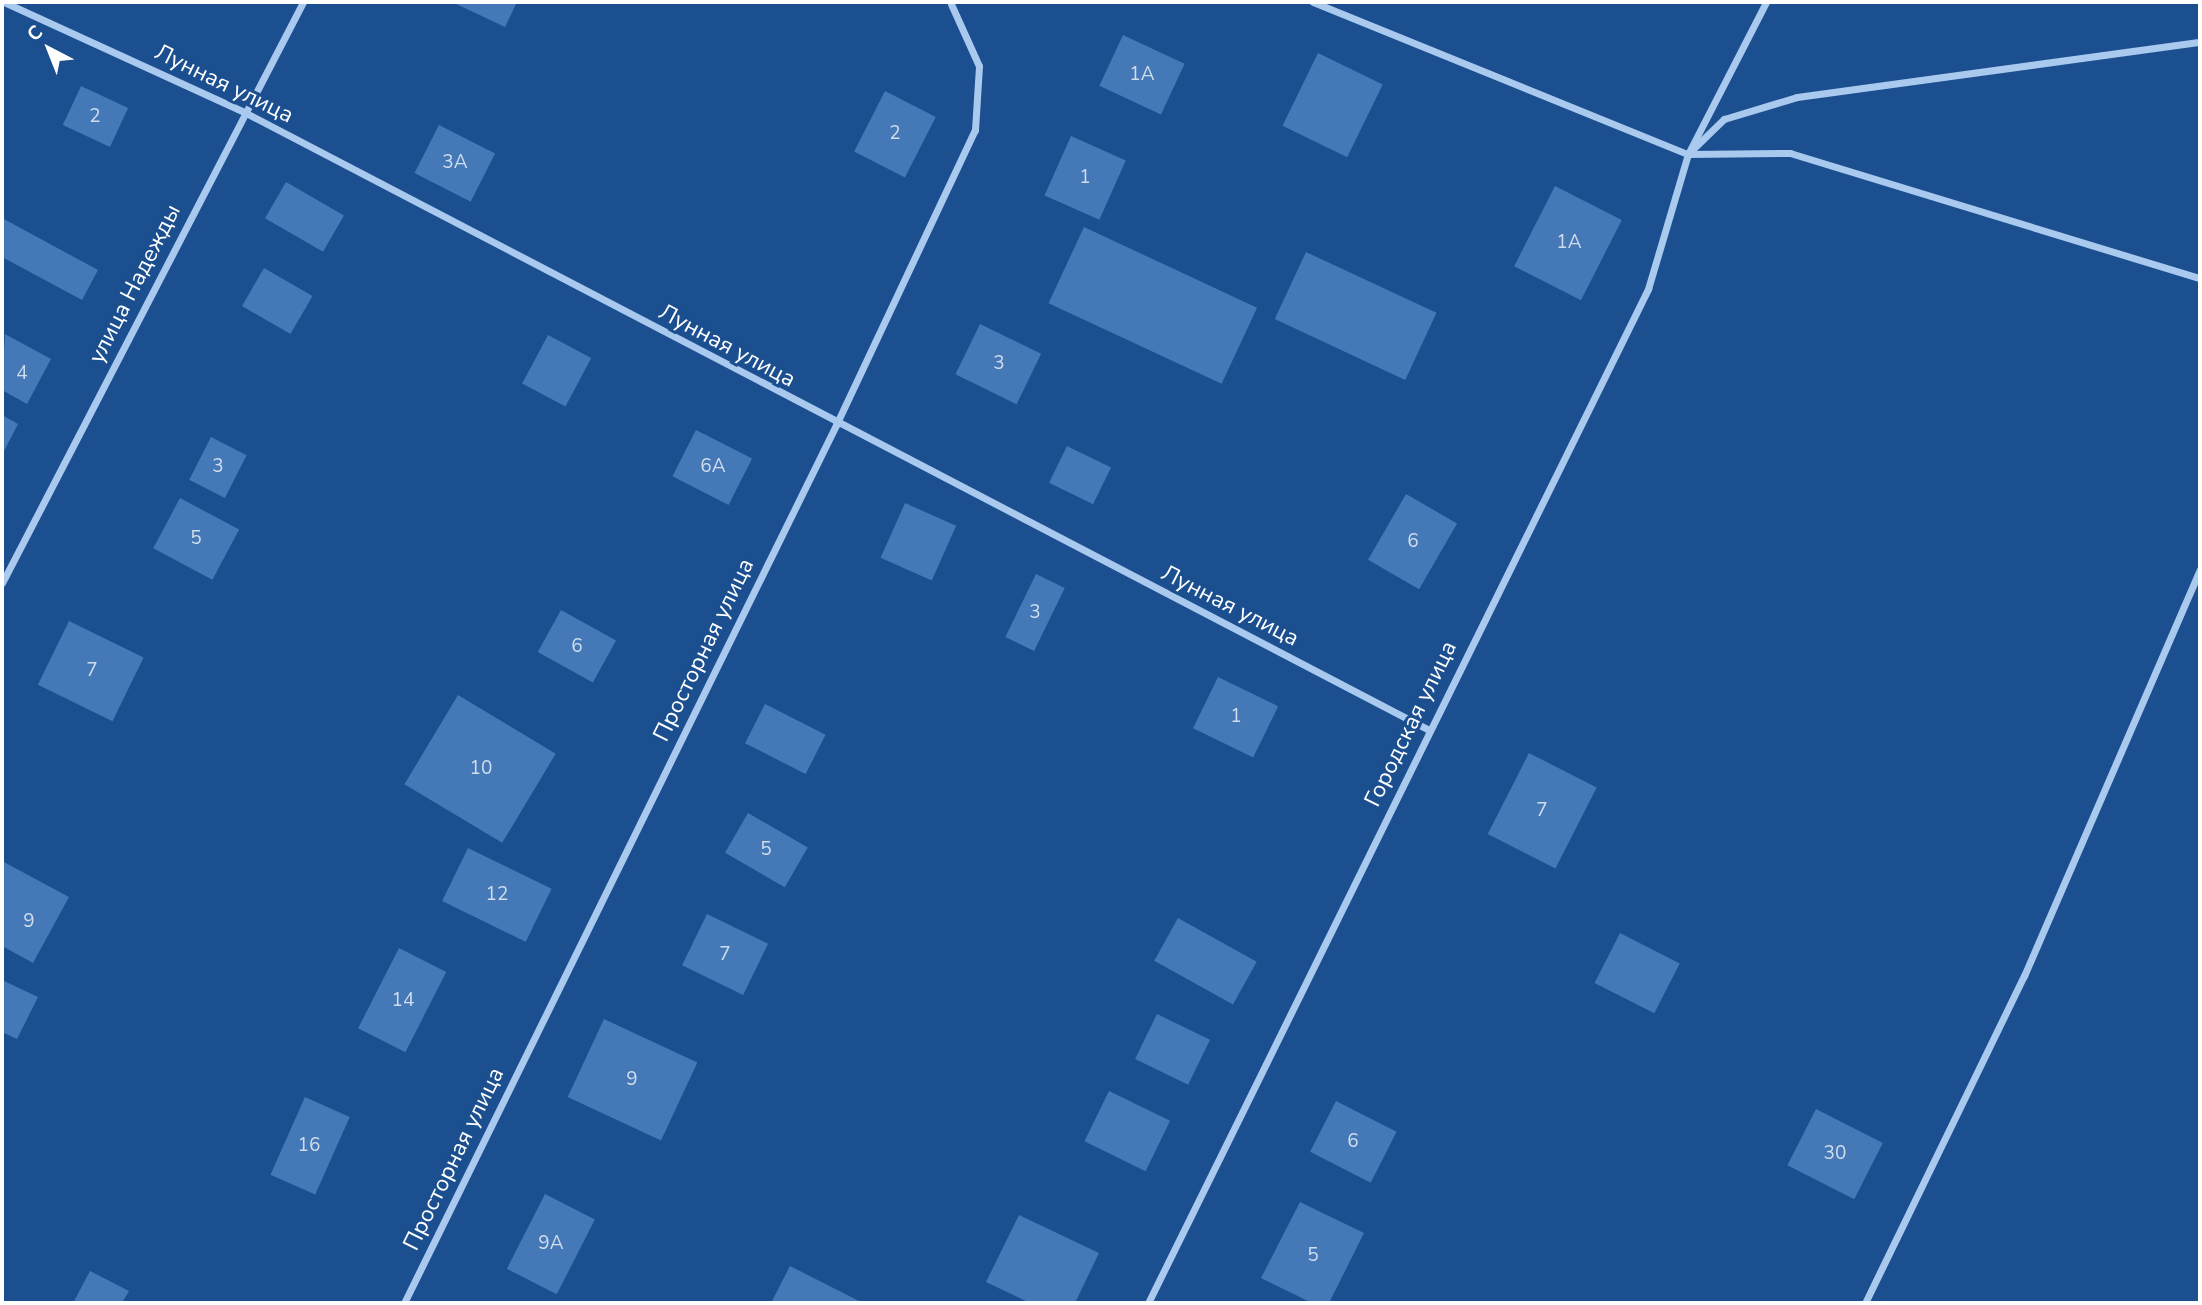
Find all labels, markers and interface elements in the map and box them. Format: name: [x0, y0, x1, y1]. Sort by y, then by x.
north arrow: [14, 14, 84, 84]
text: С: [21, 19, 48, 47]
street label: Лунная улица: [150, 39, 298, 129]
house number: 1А: [1129, 64, 1155, 86]
house number: 2: [89, 106, 101, 128]
house number: 2: [889, 123, 901, 145]
house number: 3А: [442, 152, 468, 174]
house number: 1: [1079, 167, 1091, 189]
street label: улица Надежды: [83, 200, 187, 368]
house number: 1А: [1556, 232, 1582, 254]
street label: Лунная улица: [654, 298, 800, 394]
house number: 3: [993, 353, 1005, 375]
house number: 4: [16, 363, 28, 385]
house number: 3: [212, 456, 224, 478]
house number: 6А: [700, 456, 726, 478]
house number: 5: [190, 528, 202, 550]
house number: 6: [1407, 531, 1419, 553]
street label: Просторная улица: [648, 554, 760, 746]
street label: Лунная улица: [1156, 559, 1304, 653]
house number: 3: [1029, 602, 1041, 624]
house number: 6: [571, 636, 583, 658]
street label: Городская улица: [1359, 637, 1463, 811]
house number: 7: [86, 660, 98, 682]
house number: 1: [1230, 706, 1242, 728]
house number: 10: [470, 758, 492, 780]
house number: 7: [1536, 800, 1548, 822]
house number: 5: [760, 839, 772, 861]
house number: 12: [486, 884, 508, 906]
house number: 9: [23, 911, 35, 933]
house number: 7: [719, 944, 731, 966]
house number: 14: [392, 990, 414, 1012]
street label: Просторная улица: [398, 1063, 510, 1255]
house number: 9: [626, 1069, 638, 1091]
house number: 6: [1347, 1131, 1359, 1153]
house number: 16: [298, 1135, 320, 1157]
house number: 30: [1824, 1143, 1846, 1165]
house number: 9А: [538, 1233, 564, 1255]
house number: 5: [1307, 1245, 1319, 1267]

